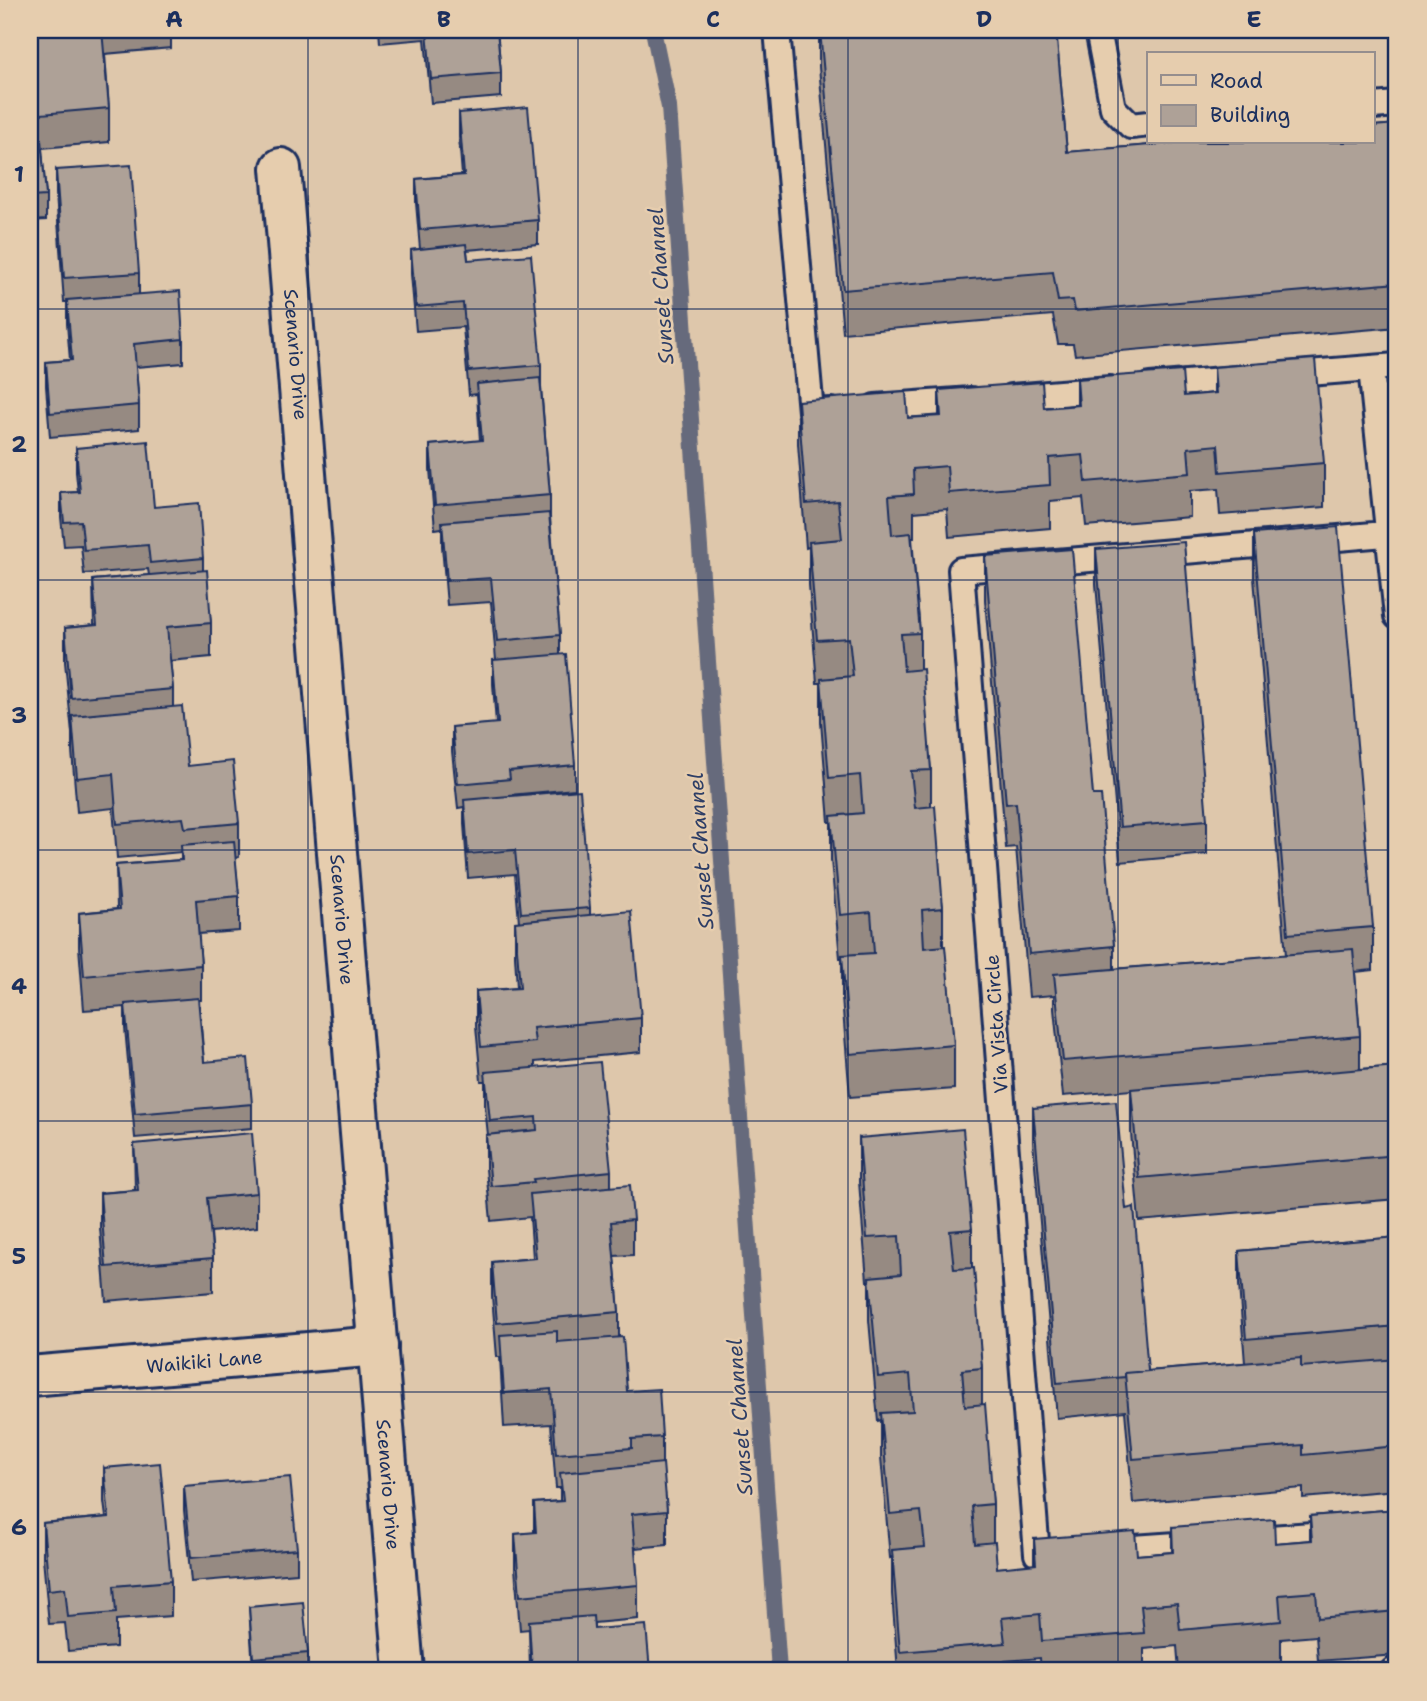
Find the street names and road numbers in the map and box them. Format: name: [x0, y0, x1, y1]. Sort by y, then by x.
street label: Scenario Drive: [278, 288, 314, 421]
street label: Scenario Drive: [324, 853, 360, 986]
street label: Via Vista Circle: [979, 954, 1014, 1094]
street label: Waikiki Lane: [145, 1344, 264, 1379]
street label: Scenario Drive: [370, 1418, 406, 1551]

